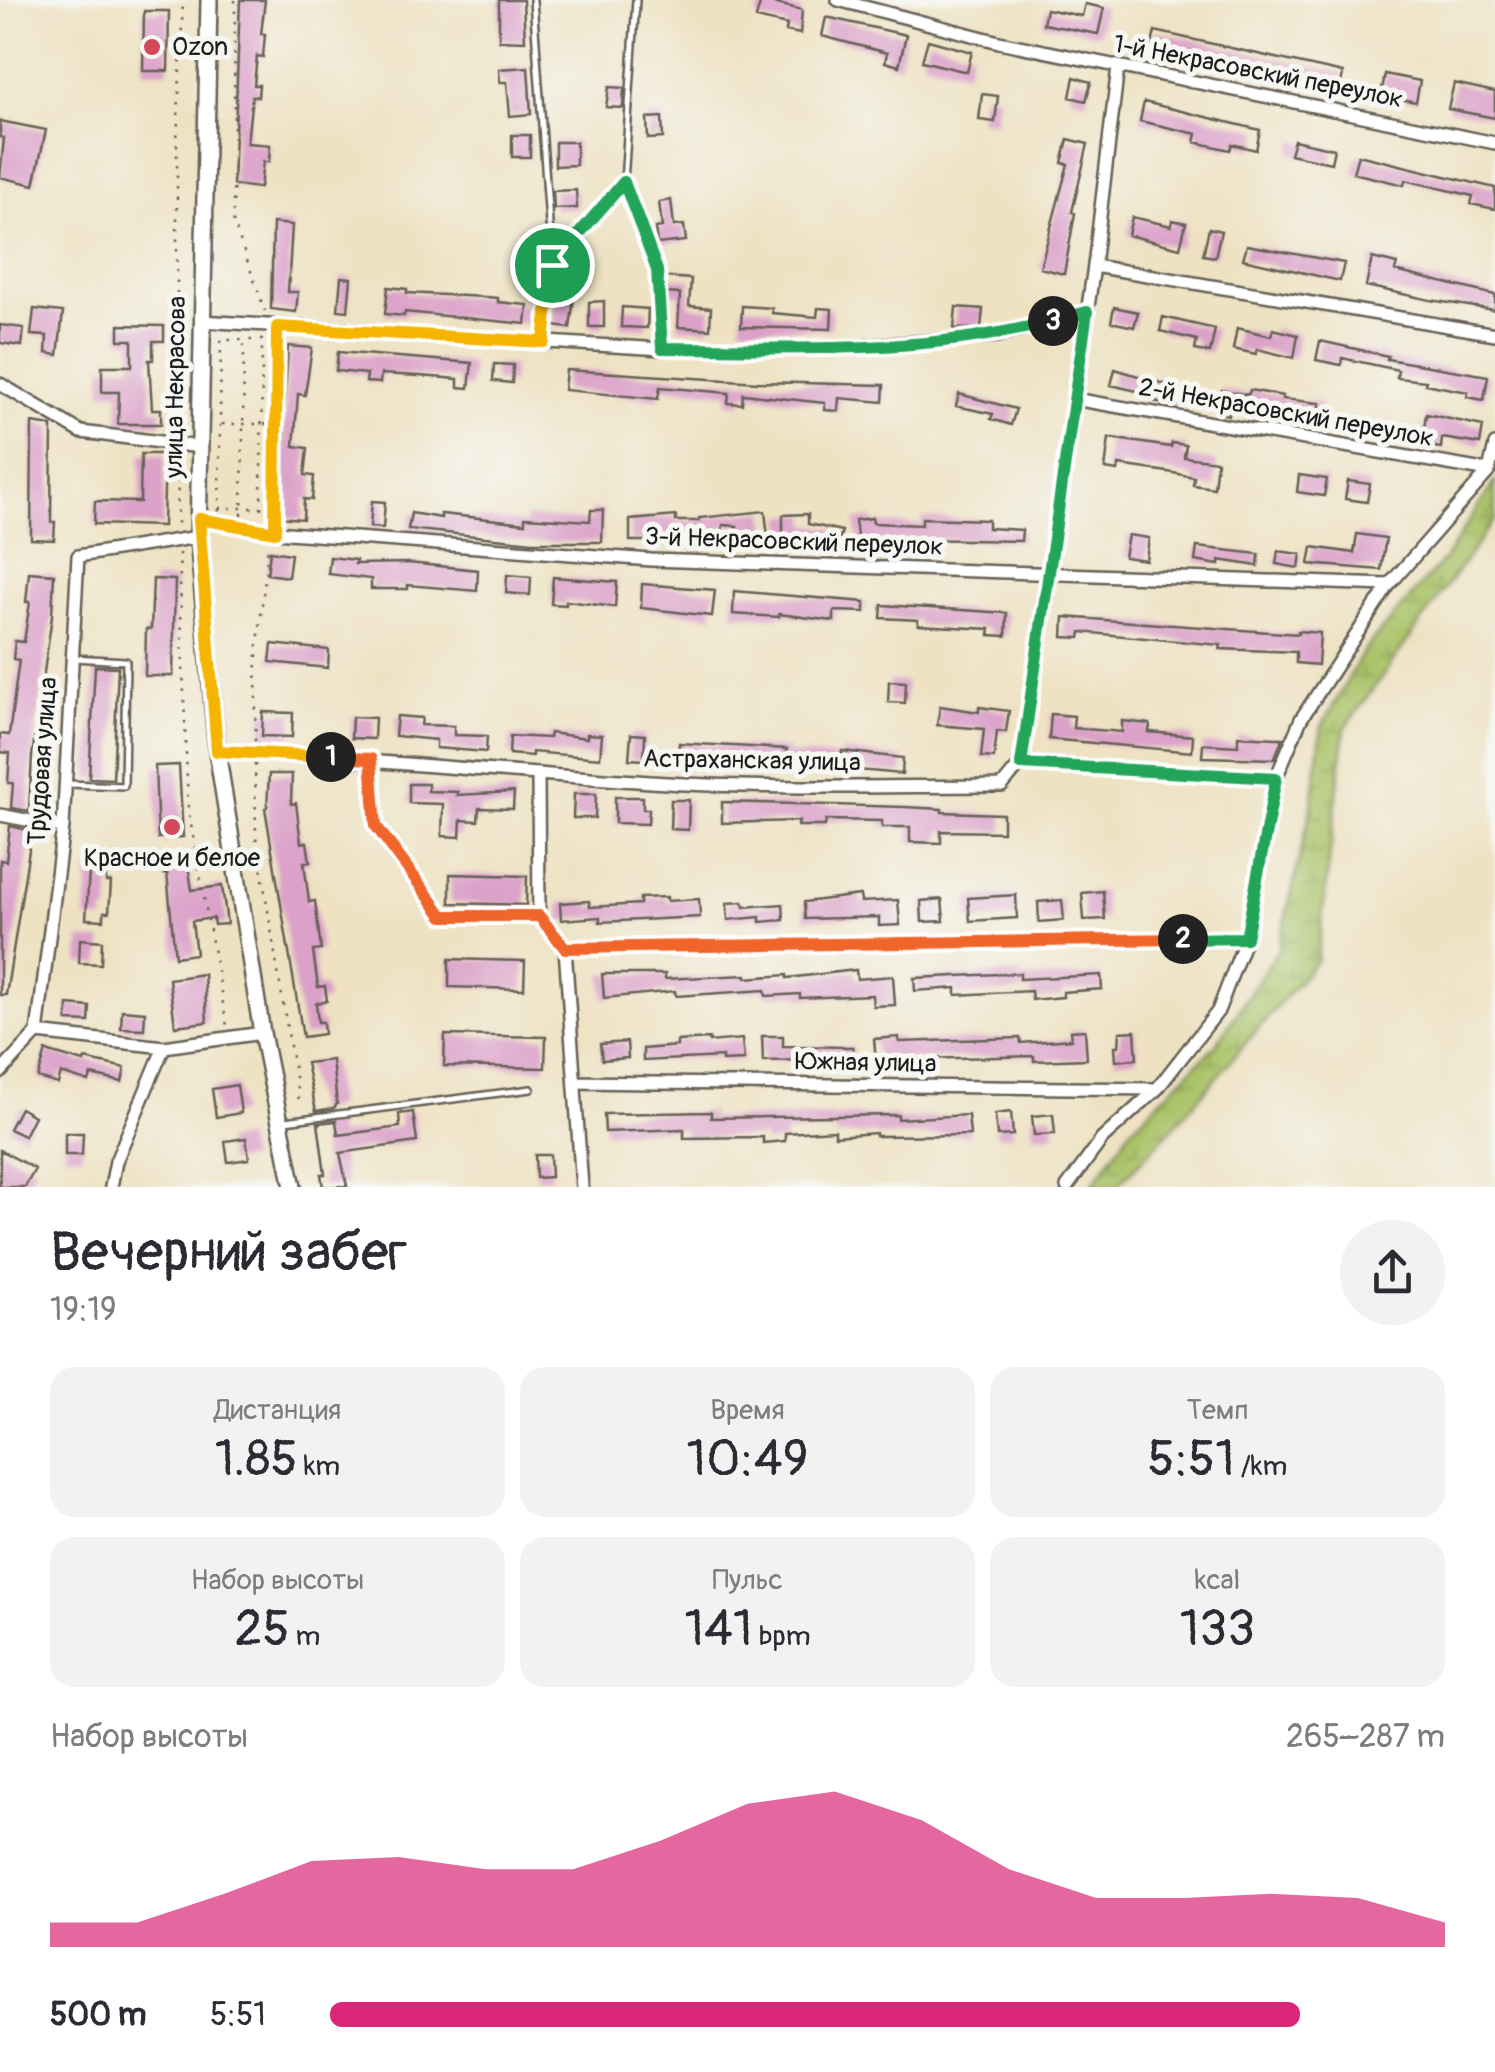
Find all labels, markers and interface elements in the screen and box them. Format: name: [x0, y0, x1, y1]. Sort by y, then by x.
street label: 1-й Некрасовский переулок: [1111, 29, 1405, 115]
place label: Ozon: [172, 32, 228, 63]
marker: Ozon: [141, 36, 163, 58]
pin: [510, 223, 595, 308]
icon: arrive: [525, 238, 580, 293]
street label: улица Некрасова: [159, 296, 193, 479]
pin: 3: [1028, 296, 1078, 346]
text: 3: [1045, 303, 1061, 338]
street label: 2-й Некрасовский переулок: [1136, 372, 1436, 454]
street label: 3-й Некрасовский переулок: [644, 521, 944, 563]
street label: Трудовая улица: [22, 676, 64, 846]
pin: 1: [306, 732, 356, 782]
text: 1: [326, 739, 336, 774]
street label: Астраханская улица: [643, 744, 861, 778]
marker: Красное и белое: [161, 816, 183, 838]
place label: Красное и белое: [84, 843, 261, 874]
pin: 2: [1158, 914, 1208, 964]
text: 2: [1175, 921, 1191, 956]
street label: Южная улица: [795, 1046, 937, 1080]
text: Вечерний забег: [50, 1218, 407, 1287]
button: share: [1340, 1220, 1445, 1325]
text: 19:19: [50, 1290, 117, 1330]
text: Дистанция: [214, 1393, 341, 1428]
text: Время: [710, 1393, 785, 1428]
text: Темп: [1186, 1393, 1249, 1428]
text: 1.85: [215, 1428, 298, 1491]
text: 10:49: [687, 1428, 808, 1491]
text: 5:51: [1148, 1428, 1235, 1491]
text: km: [298, 1449, 340, 1484]
text: /km: [1235, 1449, 1287, 1484]
text: Набор высоты: [191, 1563, 364, 1598]
text: Пульс: [712, 1563, 783, 1598]
text: kcal: [1195, 1563, 1240, 1598]
text: 25: [234, 1598, 290, 1661]
text: 141: [684, 1598, 753, 1661]
text: 133: [1180, 1598, 1255, 1661]
text: m: [290, 1619, 321, 1654]
text: bpm: [753, 1619, 811, 1654]
text: Набор высоты: [50, 1717, 248, 1757]
text: 265–287 m: [1286, 1717, 1445, 1757]
text: 500 m: [50, 1995, 146, 2035]
text: 5:51: [210, 1995, 266, 2035]

